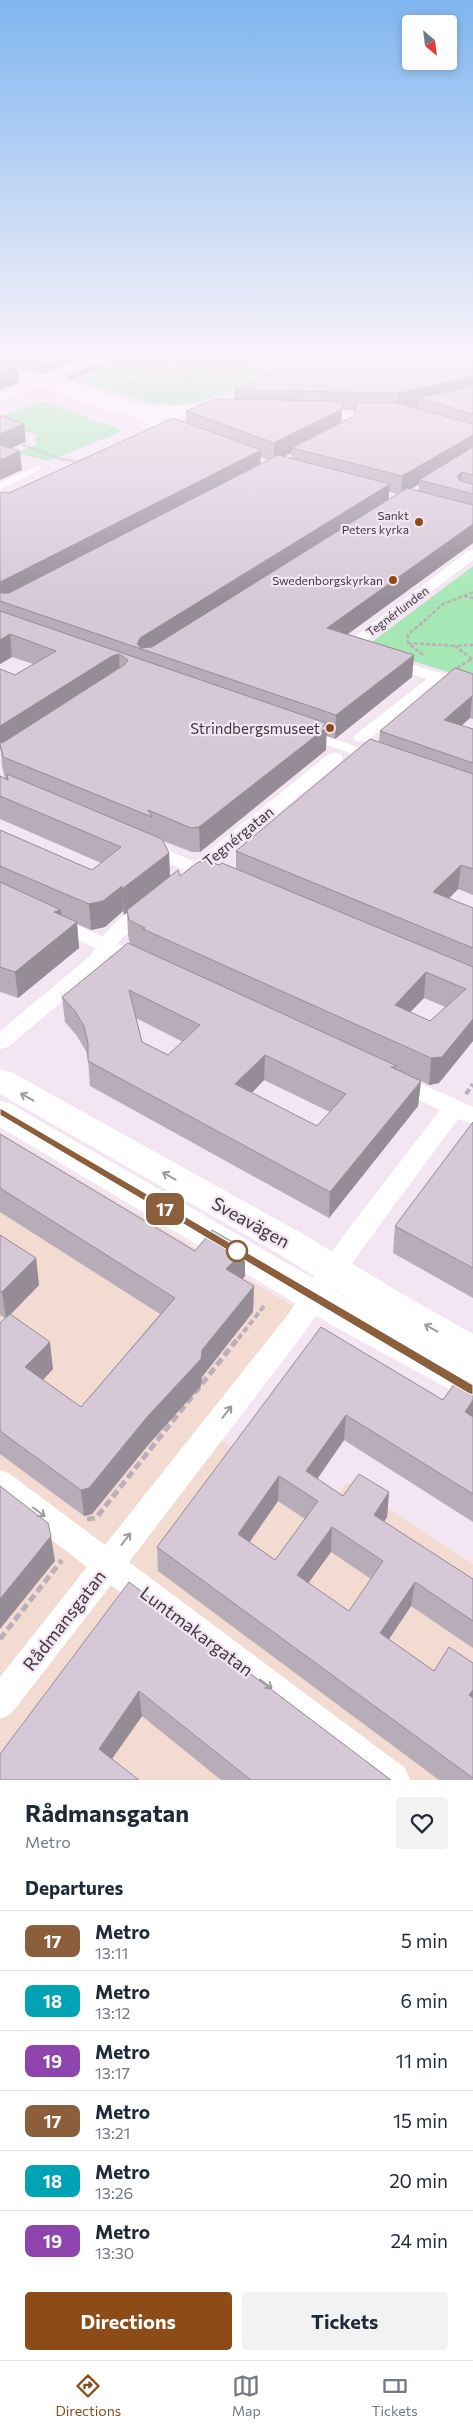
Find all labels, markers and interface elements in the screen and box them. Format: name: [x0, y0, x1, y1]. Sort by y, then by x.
north arrow: [402, 15, 458, 70]
map controls: [402, 15, 457, 70]
place label: Sankt Peters kyrka: [342, 508, 409, 536]
marker: Sankt Peters kyrka: [413, 516, 425, 528]
place label: Swedenborgskyrkan: [272, 573, 383, 587]
marker: Swedenborgskyrkan: [387, 574, 399, 586]
street label: Tegnérlunden: [363, 583, 431, 639]
place label: Strindbergsmuseet: [190, 719, 320, 737]
marker: Strindbergsmuseet: [324, 722, 336, 734]
street label: Tegnérgatan: [199, 802, 277, 870]
one-way arrow: [21, 1091, 35, 1101]
one-way arrow: [162, 1171, 177, 1180]
street label: Sveavägen: [208, 1192, 294, 1252]
line badge: 17: [142, 1193, 188, 1225]
text: 17: [156, 1198, 174, 1220]
unlabelled marker: [226, 1240, 248, 1262]
one-way arrow: [423, 1323, 438, 1333]
one-way arrow: [221, 1406, 232, 1419]
one-way arrow: [32, 1507, 46, 1517]
one-way arrow: [120, 1533, 131, 1546]
street label: Rådmansgatan: [18, 1565, 110, 1675]
street label: Luntmakargatan: [136, 1581, 258, 1681]
one-way arrow: [259, 1679, 273, 1689]
button: heart: [396, 1797, 448, 1849]
text: Rådmansgatan: [25, 1798, 189, 1827]
text: Metro: [25, 1832, 71, 1851]
text: Departures: [25, 1876, 123, 1899]
text: Metro: [95, 1920, 150, 1943]
text: 5 min: [401, 1929, 448, 1952]
text: 17: [43, 1930, 62, 1952]
text: 13:11: [95, 1943, 128, 1962]
text: Metro: [95, 1980, 150, 2003]
text: 6 min: [400, 1989, 448, 2012]
text: 18: [43, 1990, 62, 2012]
text: 13:12: [95, 2003, 130, 2022]
text: Metro: [95, 2040, 150, 2063]
text: 11 min: [396, 2049, 448, 2072]
text: 19: [43, 2050, 62, 2072]
text: 13:17: [95, 2063, 130, 2082]
text: Metro: [95, 2100, 150, 2123]
text: 15 min: [393, 2109, 448, 2132]
text: 17: [43, 2110, 62, 2132]
text: 13:21: [95, 2123, 130, 2142]
text: Metro: [95, 2160, 150, 2183]
text: 20 min: [389, 2169, 448, 2192]
text: 18: [43, 2170, 62, 2192]
text: 13:26: [95, 2183, 133, 2202]
text: Metro: [95, 2220, 150, 2243]
text: 24 min: [390, 2229, 448, 2252]
text: 19: [43, 2230, 62, 2252]
text: 13:30: [95, 2243, 134, 2262]
button: Directions: [25, 2292, 232, 2350]
button: Tickets: [242, 2292, 448, 2350]
tab: Directions: [55, 2372, 121, 2419]
tab: Map: [232, 2372, 261, 2419]
tab: Tickets: [371, 2372, 418, 2419]

